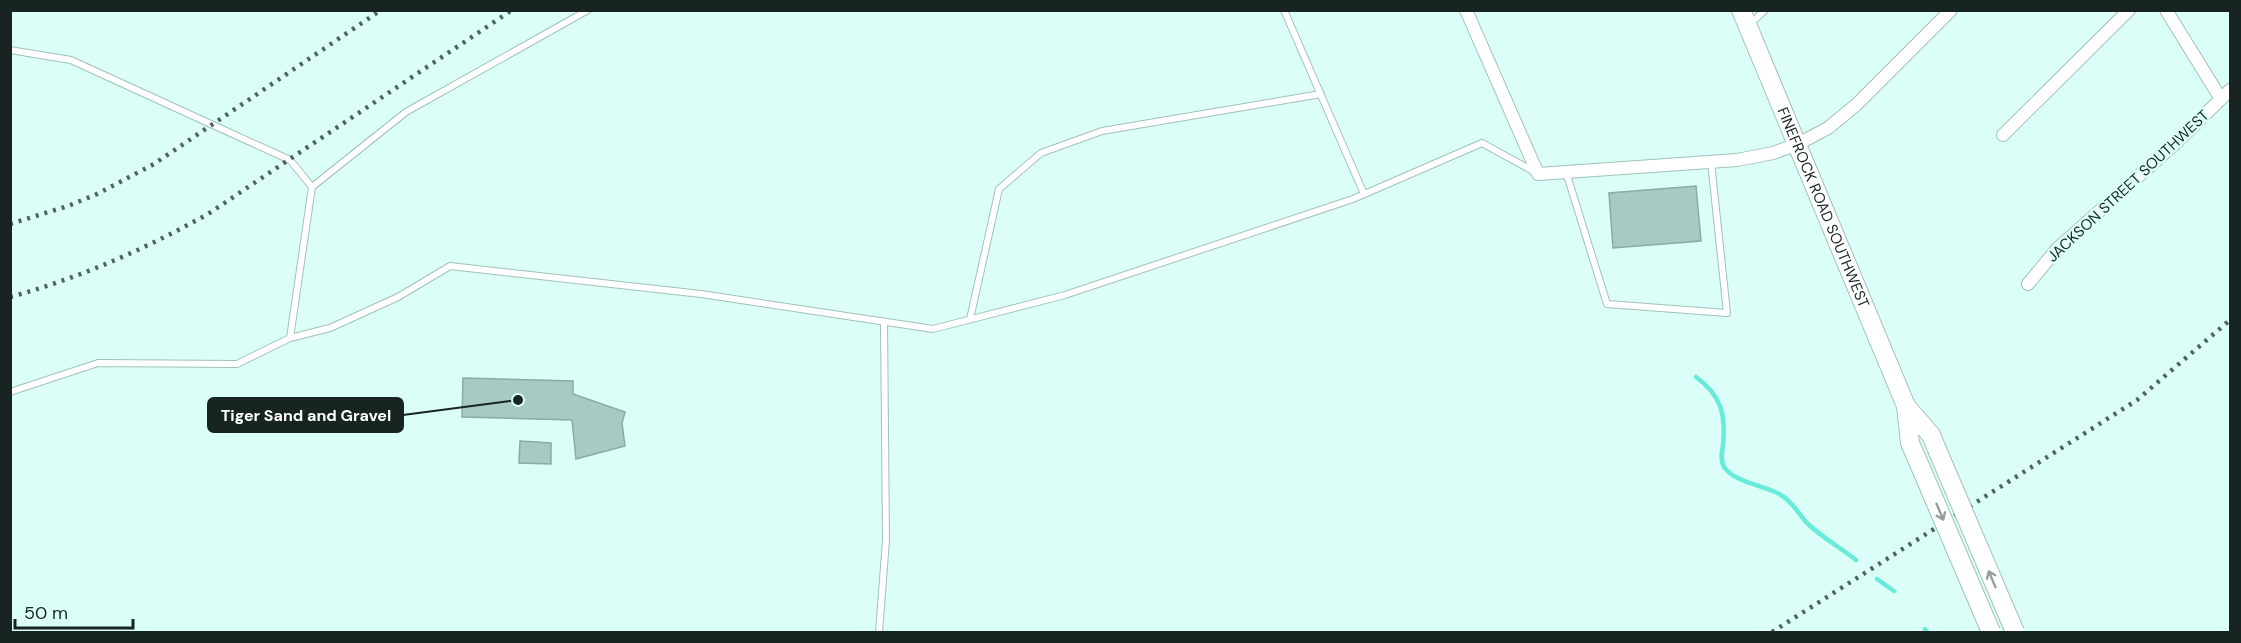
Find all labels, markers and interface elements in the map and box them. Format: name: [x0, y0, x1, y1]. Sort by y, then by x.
street label: FINEFROCK ROAD SOUTHWEST: [1773, 104, 1874, 311]
street label: JACKSON STREET SOUTHWEST: [2043, 106, 2213, 266]
callout: Tiger Sand and Gravel: [208, 398, 403, 432]
text: Tiger Sand and Gravel: [221, 405, 391, 426]
one-way arrow: [1935, 503, 1946, 521]
one-way arrow: [1986, 570, 1997, 588]
scale bar: [15, 592, 134, 630]
text: 50 m: [24, 601, 68, 625]

